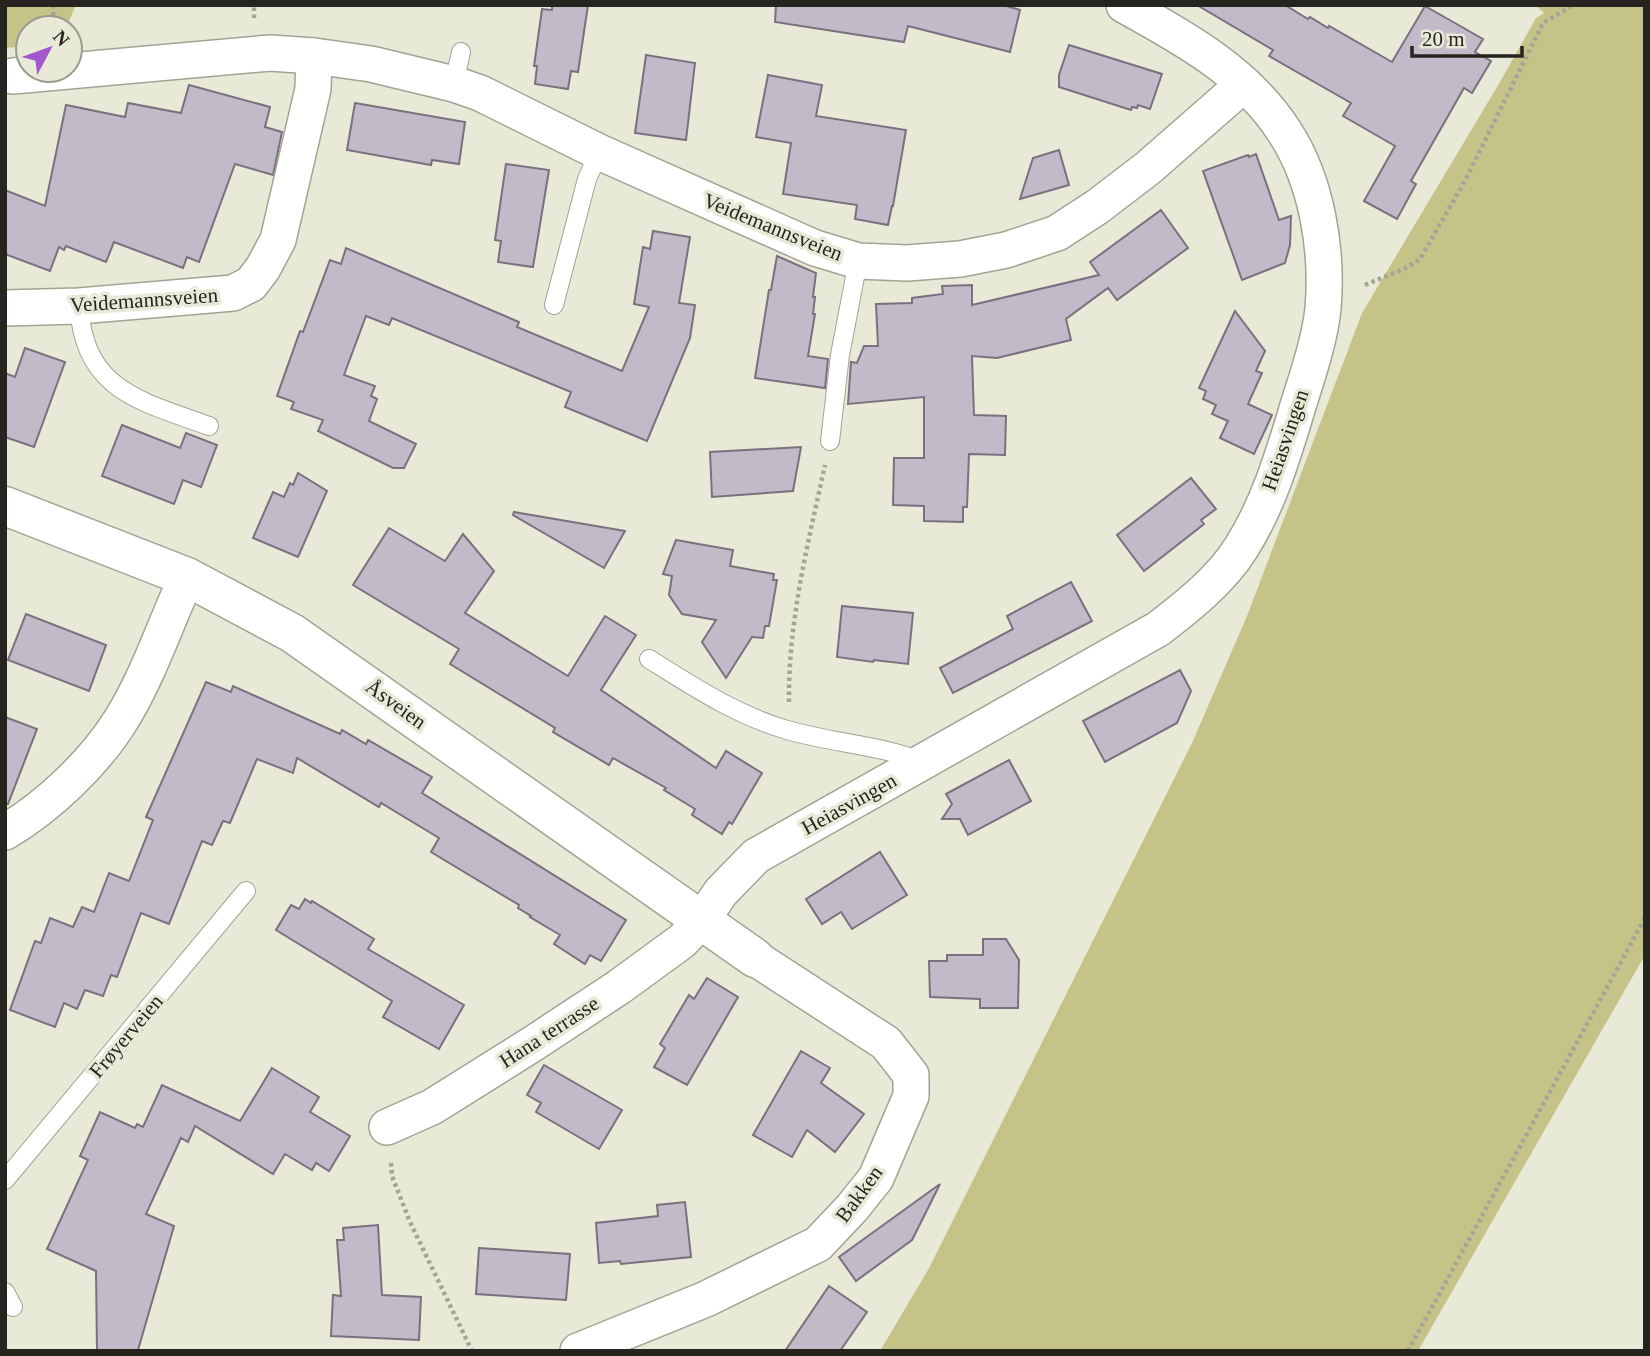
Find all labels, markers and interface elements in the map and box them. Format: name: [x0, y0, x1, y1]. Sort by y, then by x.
north arrow: [14, 14, 84, 84]
scale bar: [1412, 14, 1522, 58]
text: N: [49, 26, 74, 50]
text: 20 m: [1422, 27, 1465, 51]
street label: Veidemannsveien: [700, 188, 847, 266]
street label: Veidemannsveien: [69, 283, 219, 317]
street label: Heiasvingen: [1257, 386, 1314, 494]
street label: Åsveien: [361, 674, 431, 734]
street label: Heiasvingen: [797, 768, 901, 840]
street label: Frøyerveien: [84, 989, 168, 1083]
street label: Hana terrasse: [495, 991, 603, 1073]
street label: Bakken: [830, 1161, 888, 1227]

